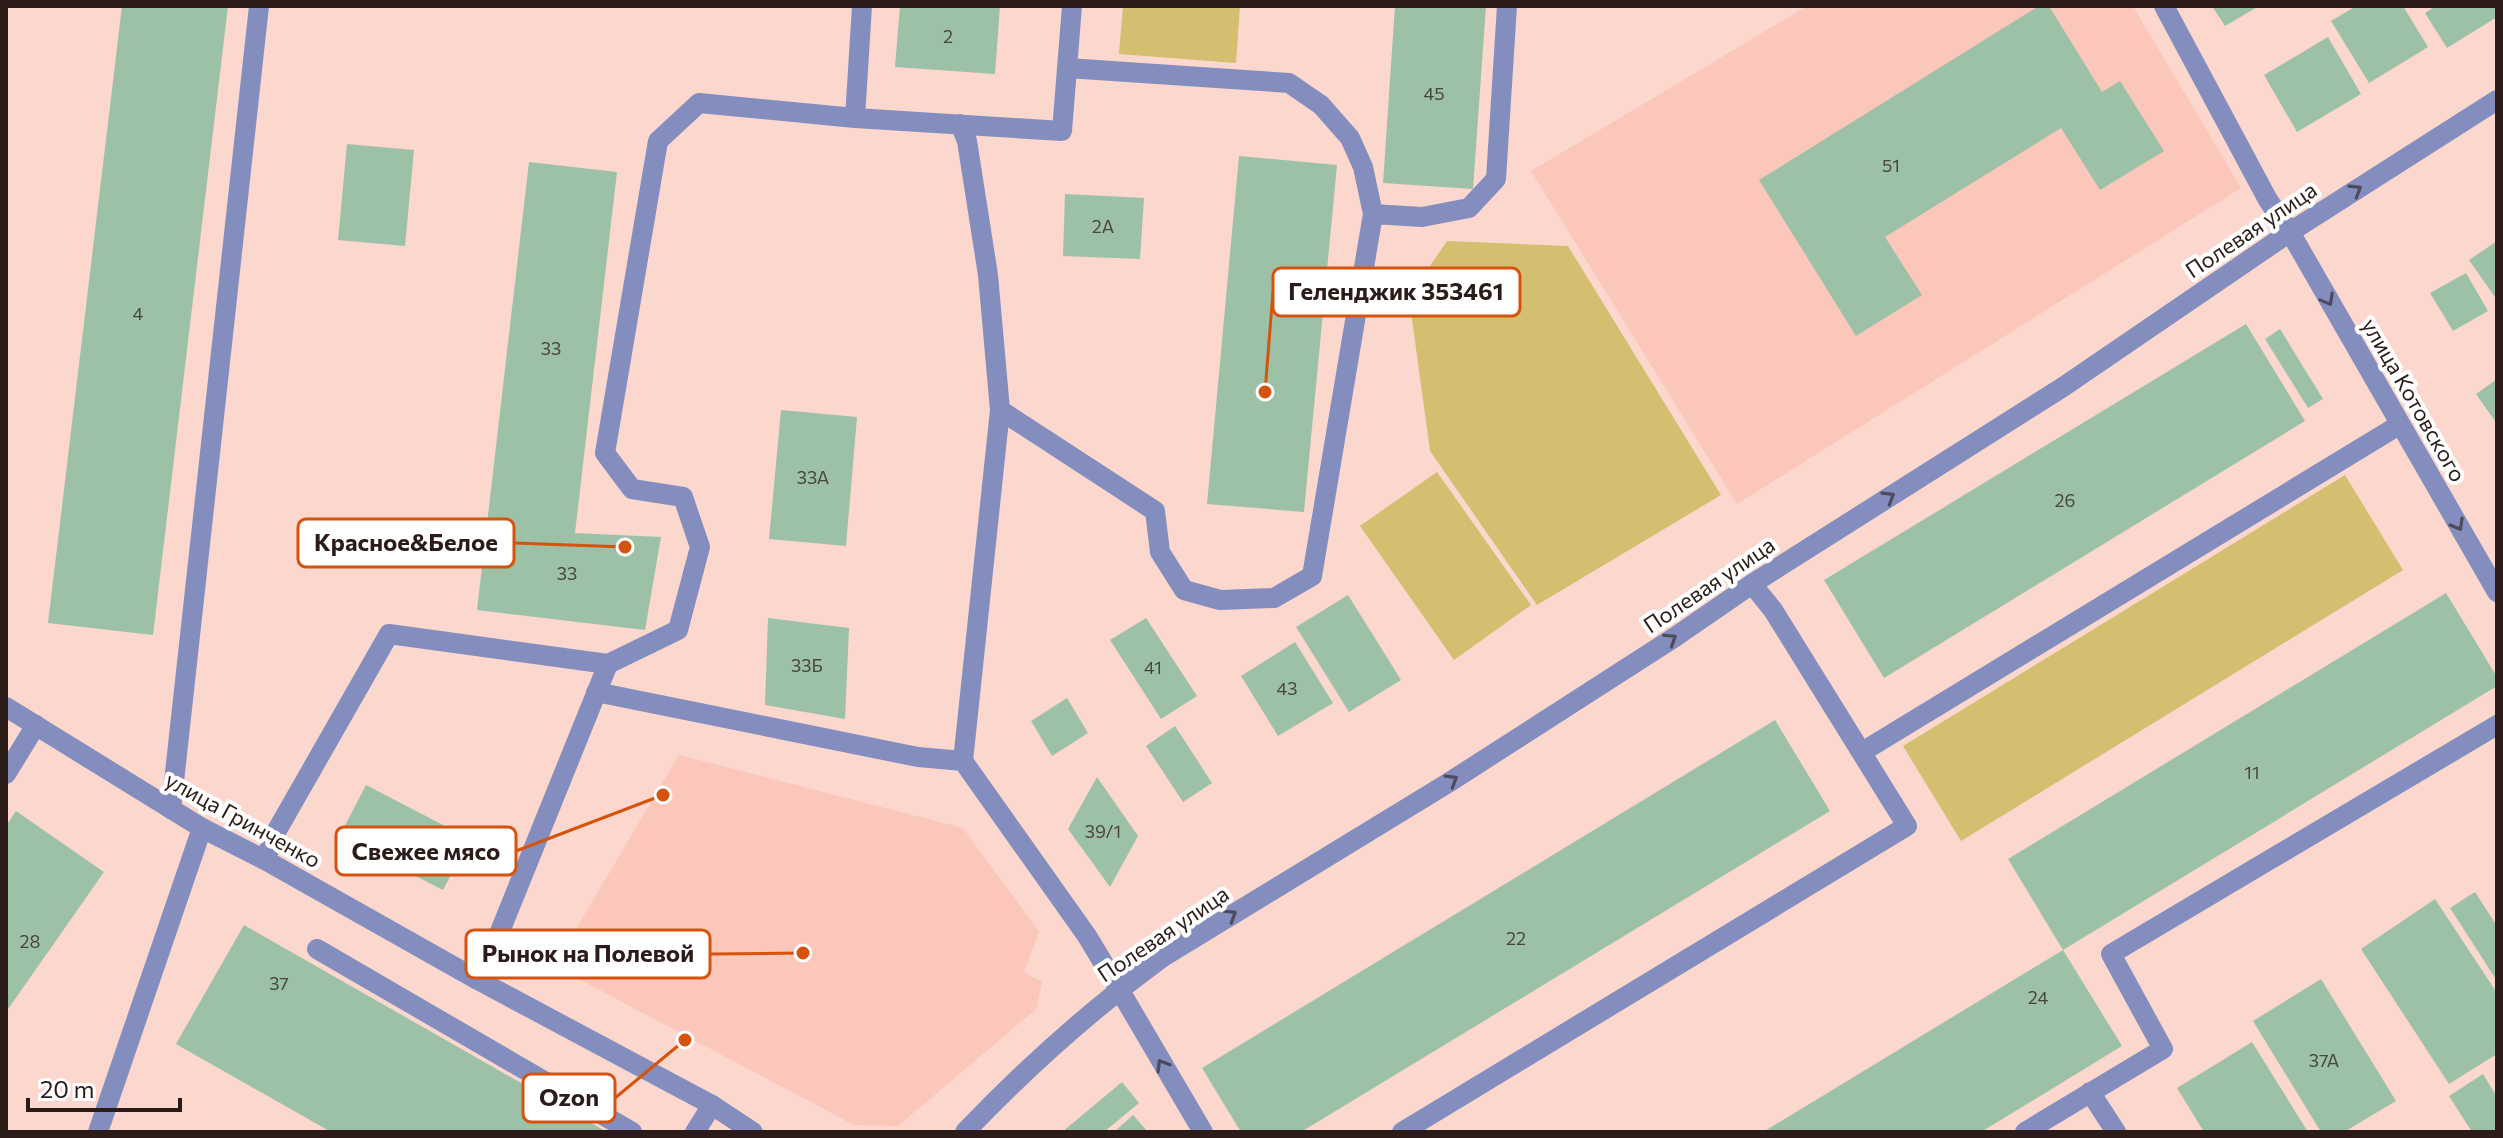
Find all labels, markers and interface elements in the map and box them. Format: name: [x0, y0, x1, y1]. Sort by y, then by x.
house number: 2: [943, 25, 953, 47]
house number: 45: [1423, 82, 1445, 104]
house number: 51: [1882, 154, 1900, 176]
street label: Полевая улица: [2180, 176, 2322, 283]
one-way arrow: [2347, 184, 2362, 199]
house number: 2А: [1092, 215, 1114, 237]
callout: Геленджик 353461: [1273, 268, 1520, 316]
text: Геленджик 353461: [1288, 276, 1504, 305]
one-way arrow: [2319, 291, 2334, 306]
house number: 4: [133, 302, 144, 324]
street label: улица Котовского: [2357, 313, 2472, 486]
house number: 33: [541, 337, 561, 359]
house number: 33А: [797, 466, 829, 488]
house number: 26: [2055, 489, 2075, 511]
one-way arrow: [1880, 492, 1895, 507]
one-way arrow: [2448, 516, 2464, 531]
callout: Красное&Белое: [298, 519, 514, 567]
text: Красное&Белое: [314, 527, 498, 556]
street label: Полевая улица: [1638, 531, 1780, 638]
house number: 33: [557, 562, 577, 584]
one-way arrow: [1662, 634, 1677, 649]
house number: 33Б: [791, 654, 823, 676]
house number: 41: [1144, 656, 1162, 678]
house number: 43: [1276, 677, 1298, 699]
house number: 11: [2244, 761, 2260, 783]
street label: улица Гринченко: [161, 766, 326, 873]
one-way arrow: [1444, 774, 1458, 789]
house number: 39/1: [1085, 820, 1121, 842]
callout: Свежее мясо: [336, 827, 516, 875]
text: Свежее мясо: [352, 836, 500, 865]
street label: Полевая улица: [1092, 880, 1234, 987]
one-way arrow: [1222, 910, 1237, 925]
house number: 22: [1506, 927, 1526, 949]
house number: 28: [20, 930, 41, 952]
callout: Рынок на Полевой: [466, 930, 710, 978]
text: Рынок на Полевой: [482, 938, 694, 967]
house number: 37: [269, 972, 289, 994]
house number: 24: [2028, 986, 2048, 1008]
house number: 37А: [2309, 1049, 2339, 1071]
one-way arrow: [1156, 1059, 1172, 1074]
scale bar: [28, 1062, 180, 1112]
text: 20 m: [40, 1074, 94, 1103]
callout: Ozon: [523, 1074, 615, 1122]
text: Ozon: [539, 1082, 599, 1111]

